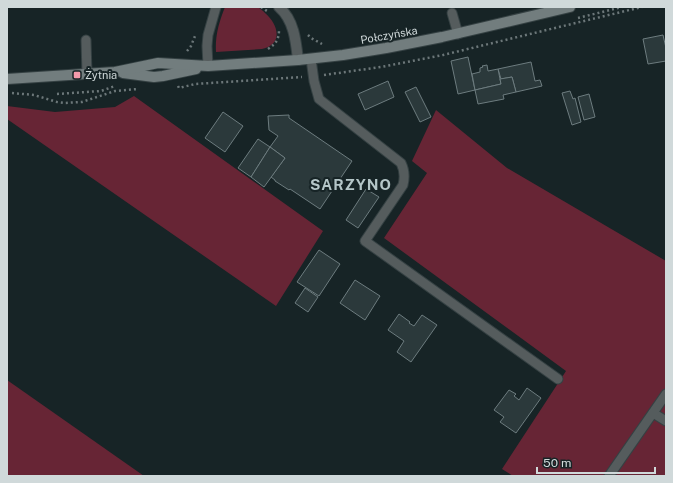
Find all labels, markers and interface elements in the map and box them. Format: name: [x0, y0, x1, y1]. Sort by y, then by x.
street label: Połczyńska: [360, 24, 418, 46]
place label: Żytnia: [85, 68, 117, 81]
marker: Żytnia: [72, 70, 82, 80]
district label: SARZYNO: [310, 176, 392, 193]
scale bar: [537, 449, 655, 475]
text: 50 m: [543, 456, 571, 470]

